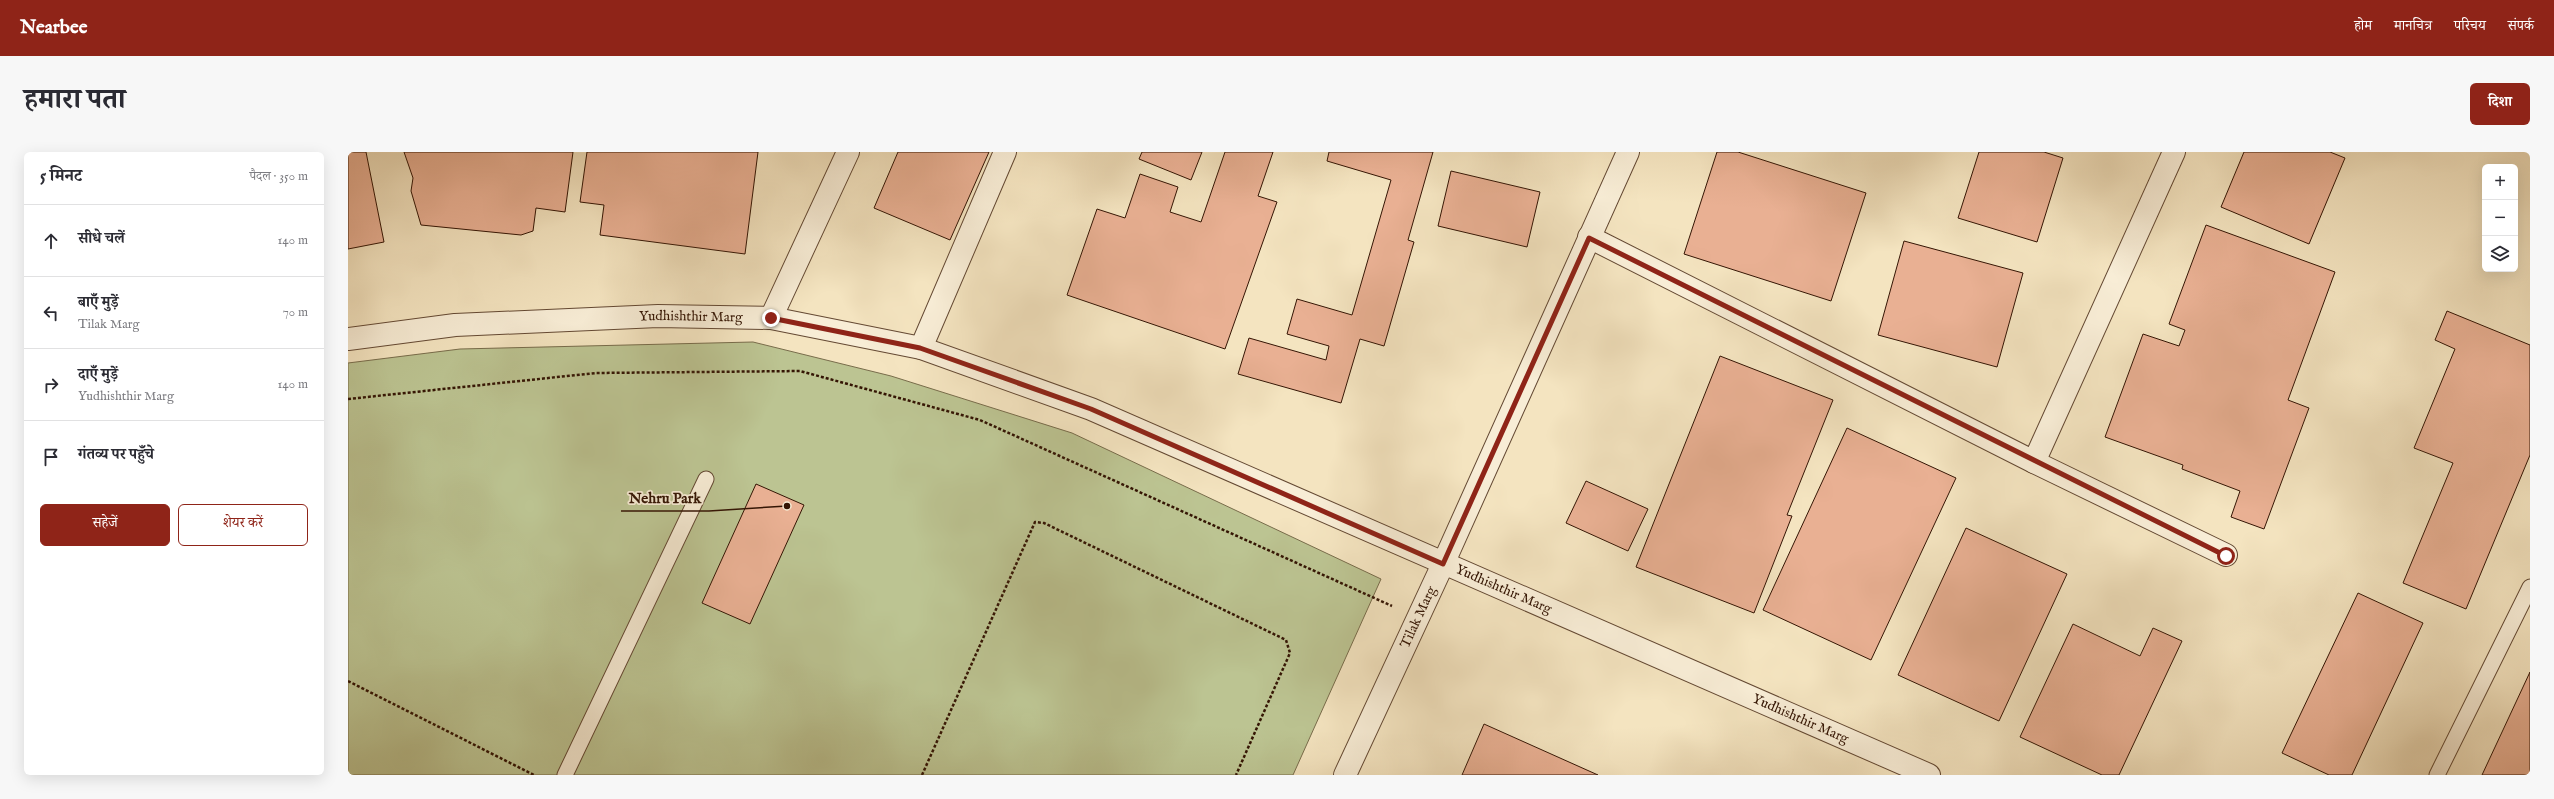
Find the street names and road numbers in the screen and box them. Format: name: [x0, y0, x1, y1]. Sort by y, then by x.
street label: Yudhishthir Marg: [639, 307, 743, 327]
street label: Yudhishthir Marg: [1453, 560, 1555, 618]
street label: Tilak Marg: [1396, 583, 1441, 651]
street label: Yudhishthir Marg: [1750, 690, 1852, 748]

